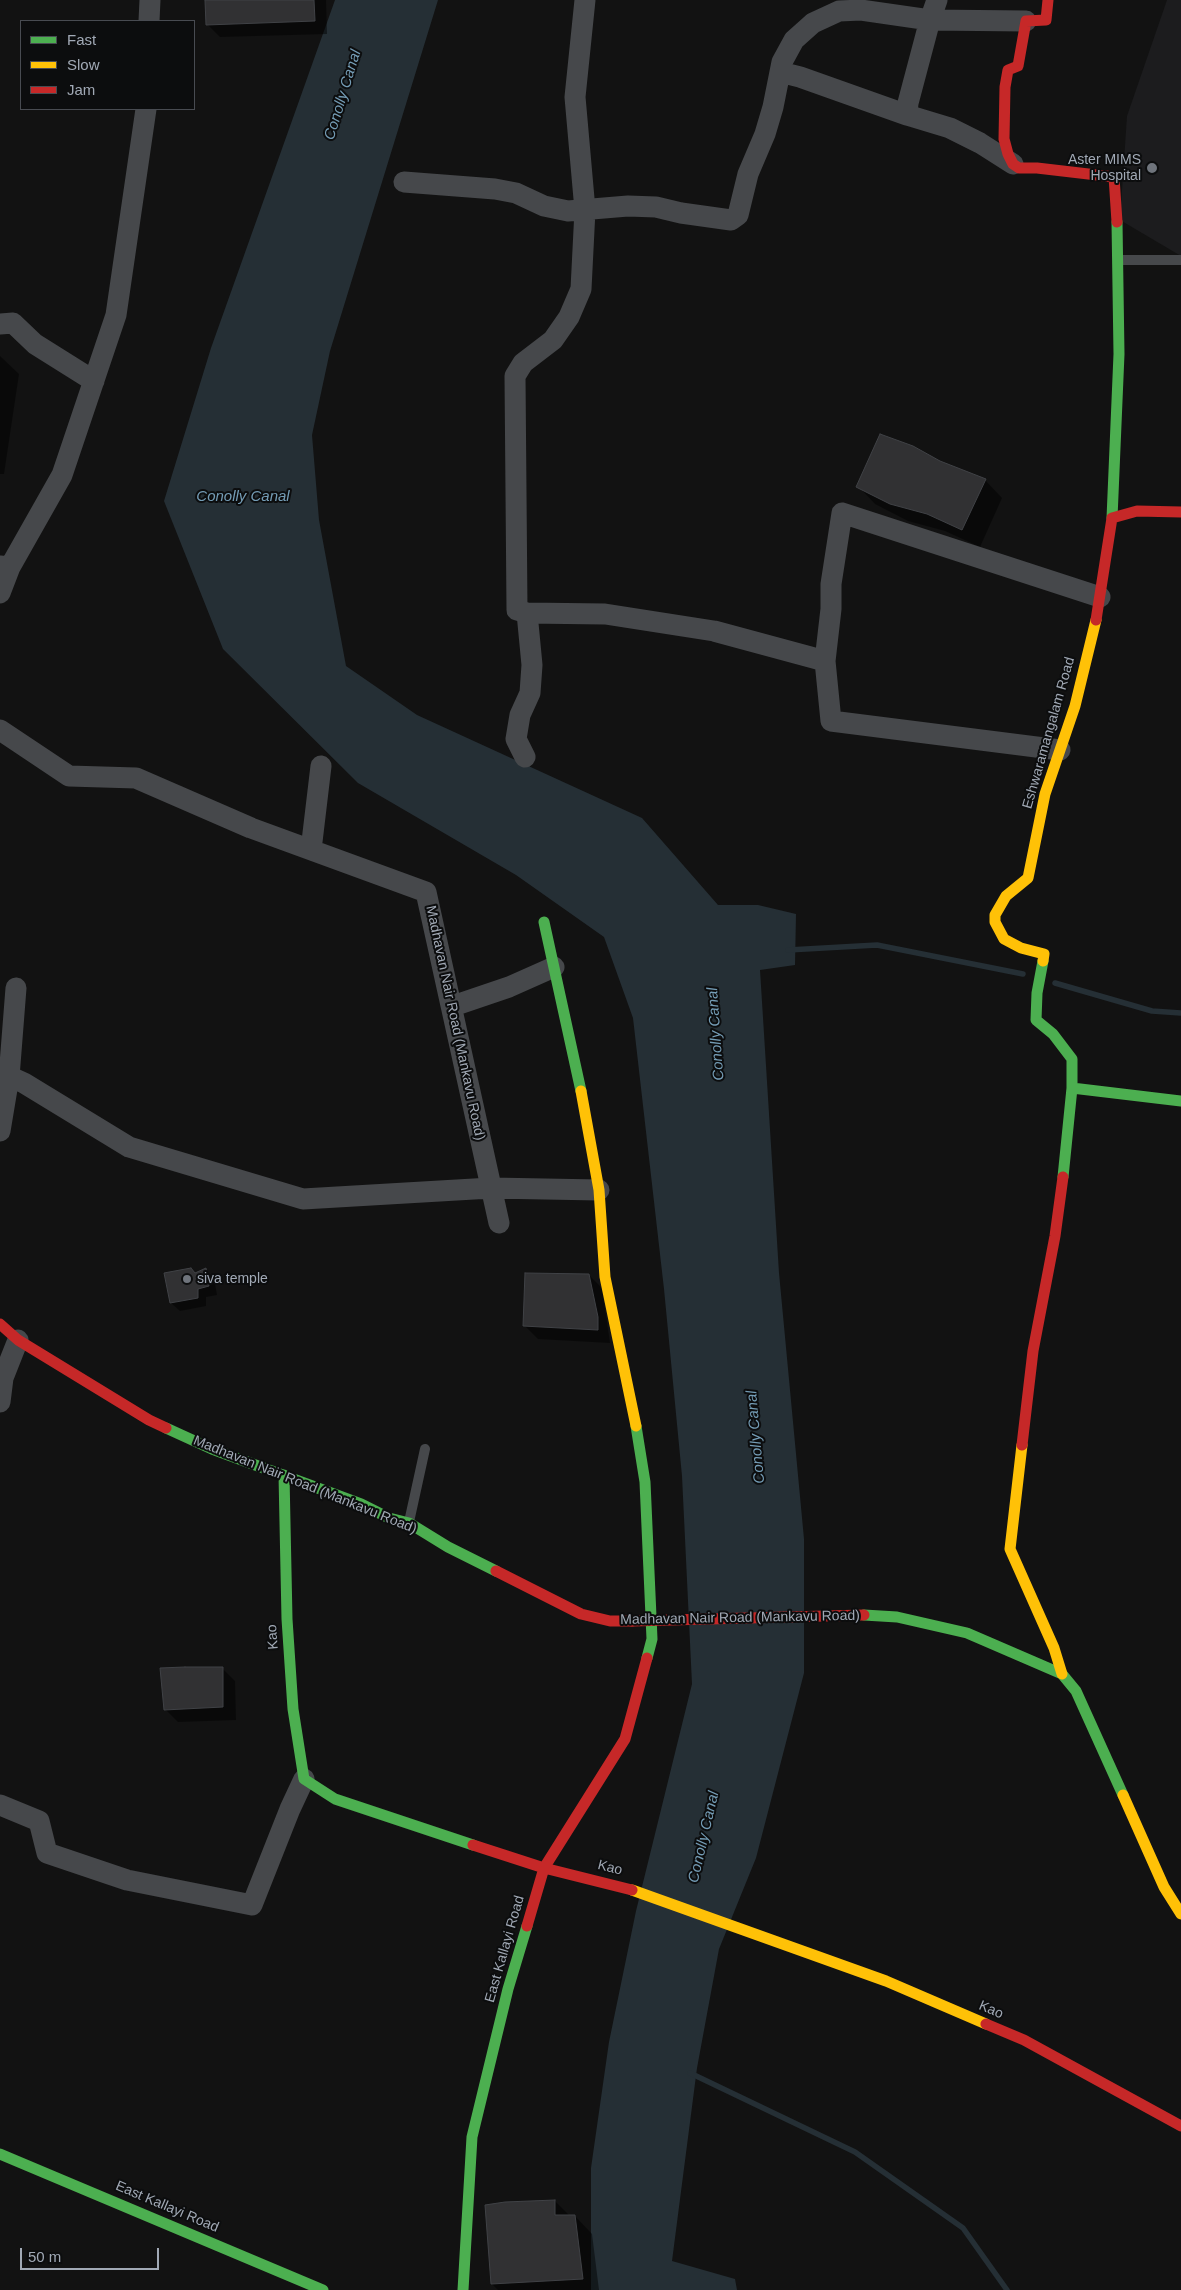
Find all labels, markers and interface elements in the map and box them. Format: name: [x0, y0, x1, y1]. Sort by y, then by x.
legend: [20, 20, 195, 110]
text: Fast: [67, 31, 96, 48]
water label: Conolly Canal: [321, 48, 365, 142]
text: Slow: [67, 56, 100, 73]
text: Jam: [67, 81, 95, 98]
place label: Aster MIMS Hospital: [1068, 152, 1141, 184]
marker: Aster MIMS Hospital: [1145, 161, 1159, 175]
water label: Conolly Canal: [196, 488, 290, 506]
street label: Eshwaramangalam Road: [1019, 655, 1079, 811]
street label: Madhavan Nair Road (Mankavu Road): [422, 904, 488, 1142]
water label: Conolly Canal: [704, 987, 728, 1081]
place label: siva temple: [197, 1271, 268, 1287]
marker: siva temple: [181, 1273, 193, 1285]
water label: Conolly Canal: [743, 1390, 769, 1484]
street label: Madhavan Nair Road (Mankavu Road): [191, 1432, 419, 1538]
street label: Madhavan Nair Road (Mankavu Road): [620, 1608, 860, 1628]
street label: Kao: [264, 1624, 282, 1650]
water label: Conolly Canal: [685, 1789, 723, 1885]
street label: Kao: [596, 1857, 624, 1879]
street label: East Kallayi Road: [482, 1894, 528, 2004]
street label: Kao: [976, 1997, 1006, 2023]
street label: East Kallayi Road: [113, 2178, 221, 2236]
scale bar: [22, 2238, 161, 2270]
text: 50 m: [28, 2248, 61, 2265]

